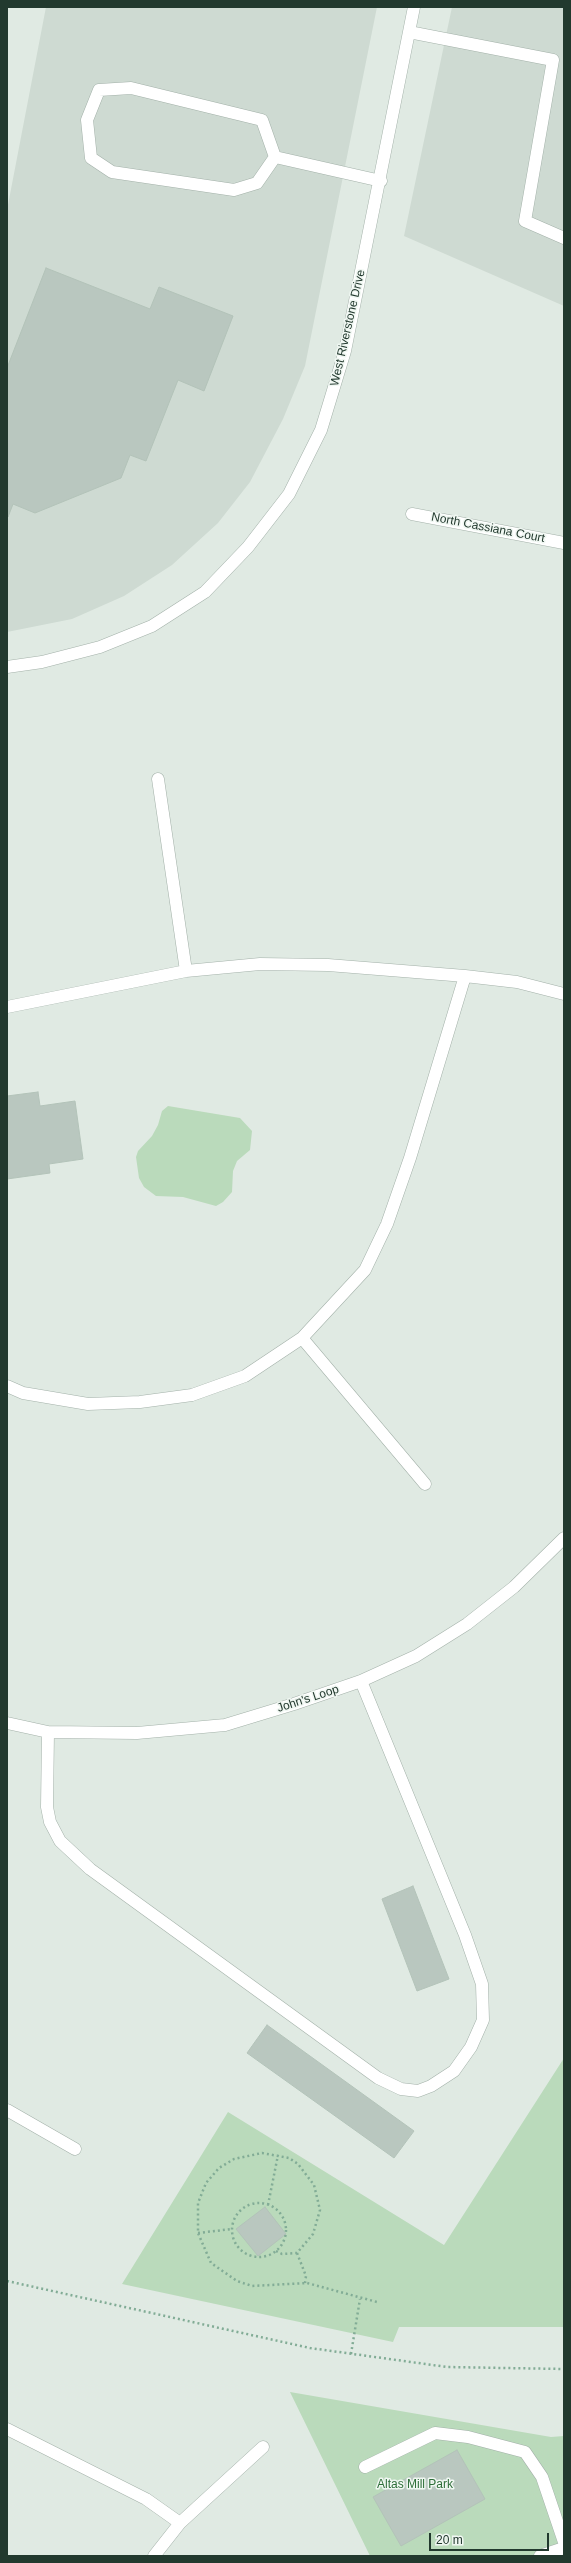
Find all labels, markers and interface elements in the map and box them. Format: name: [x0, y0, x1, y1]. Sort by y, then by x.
street label: West Riverstone Drive: [328, 268, 368, 388]
street label: North Cassiana Court: [430, 510, 546, 546]
street label: John's Loop: [275, 1682, 341, 1716]
park label: Altas Mill Park: [377, 2478, 453, 2492]
scale bar: [431, 2525, 551, 2551]
text: 20 m: [436, 2533, 463, 2547]

